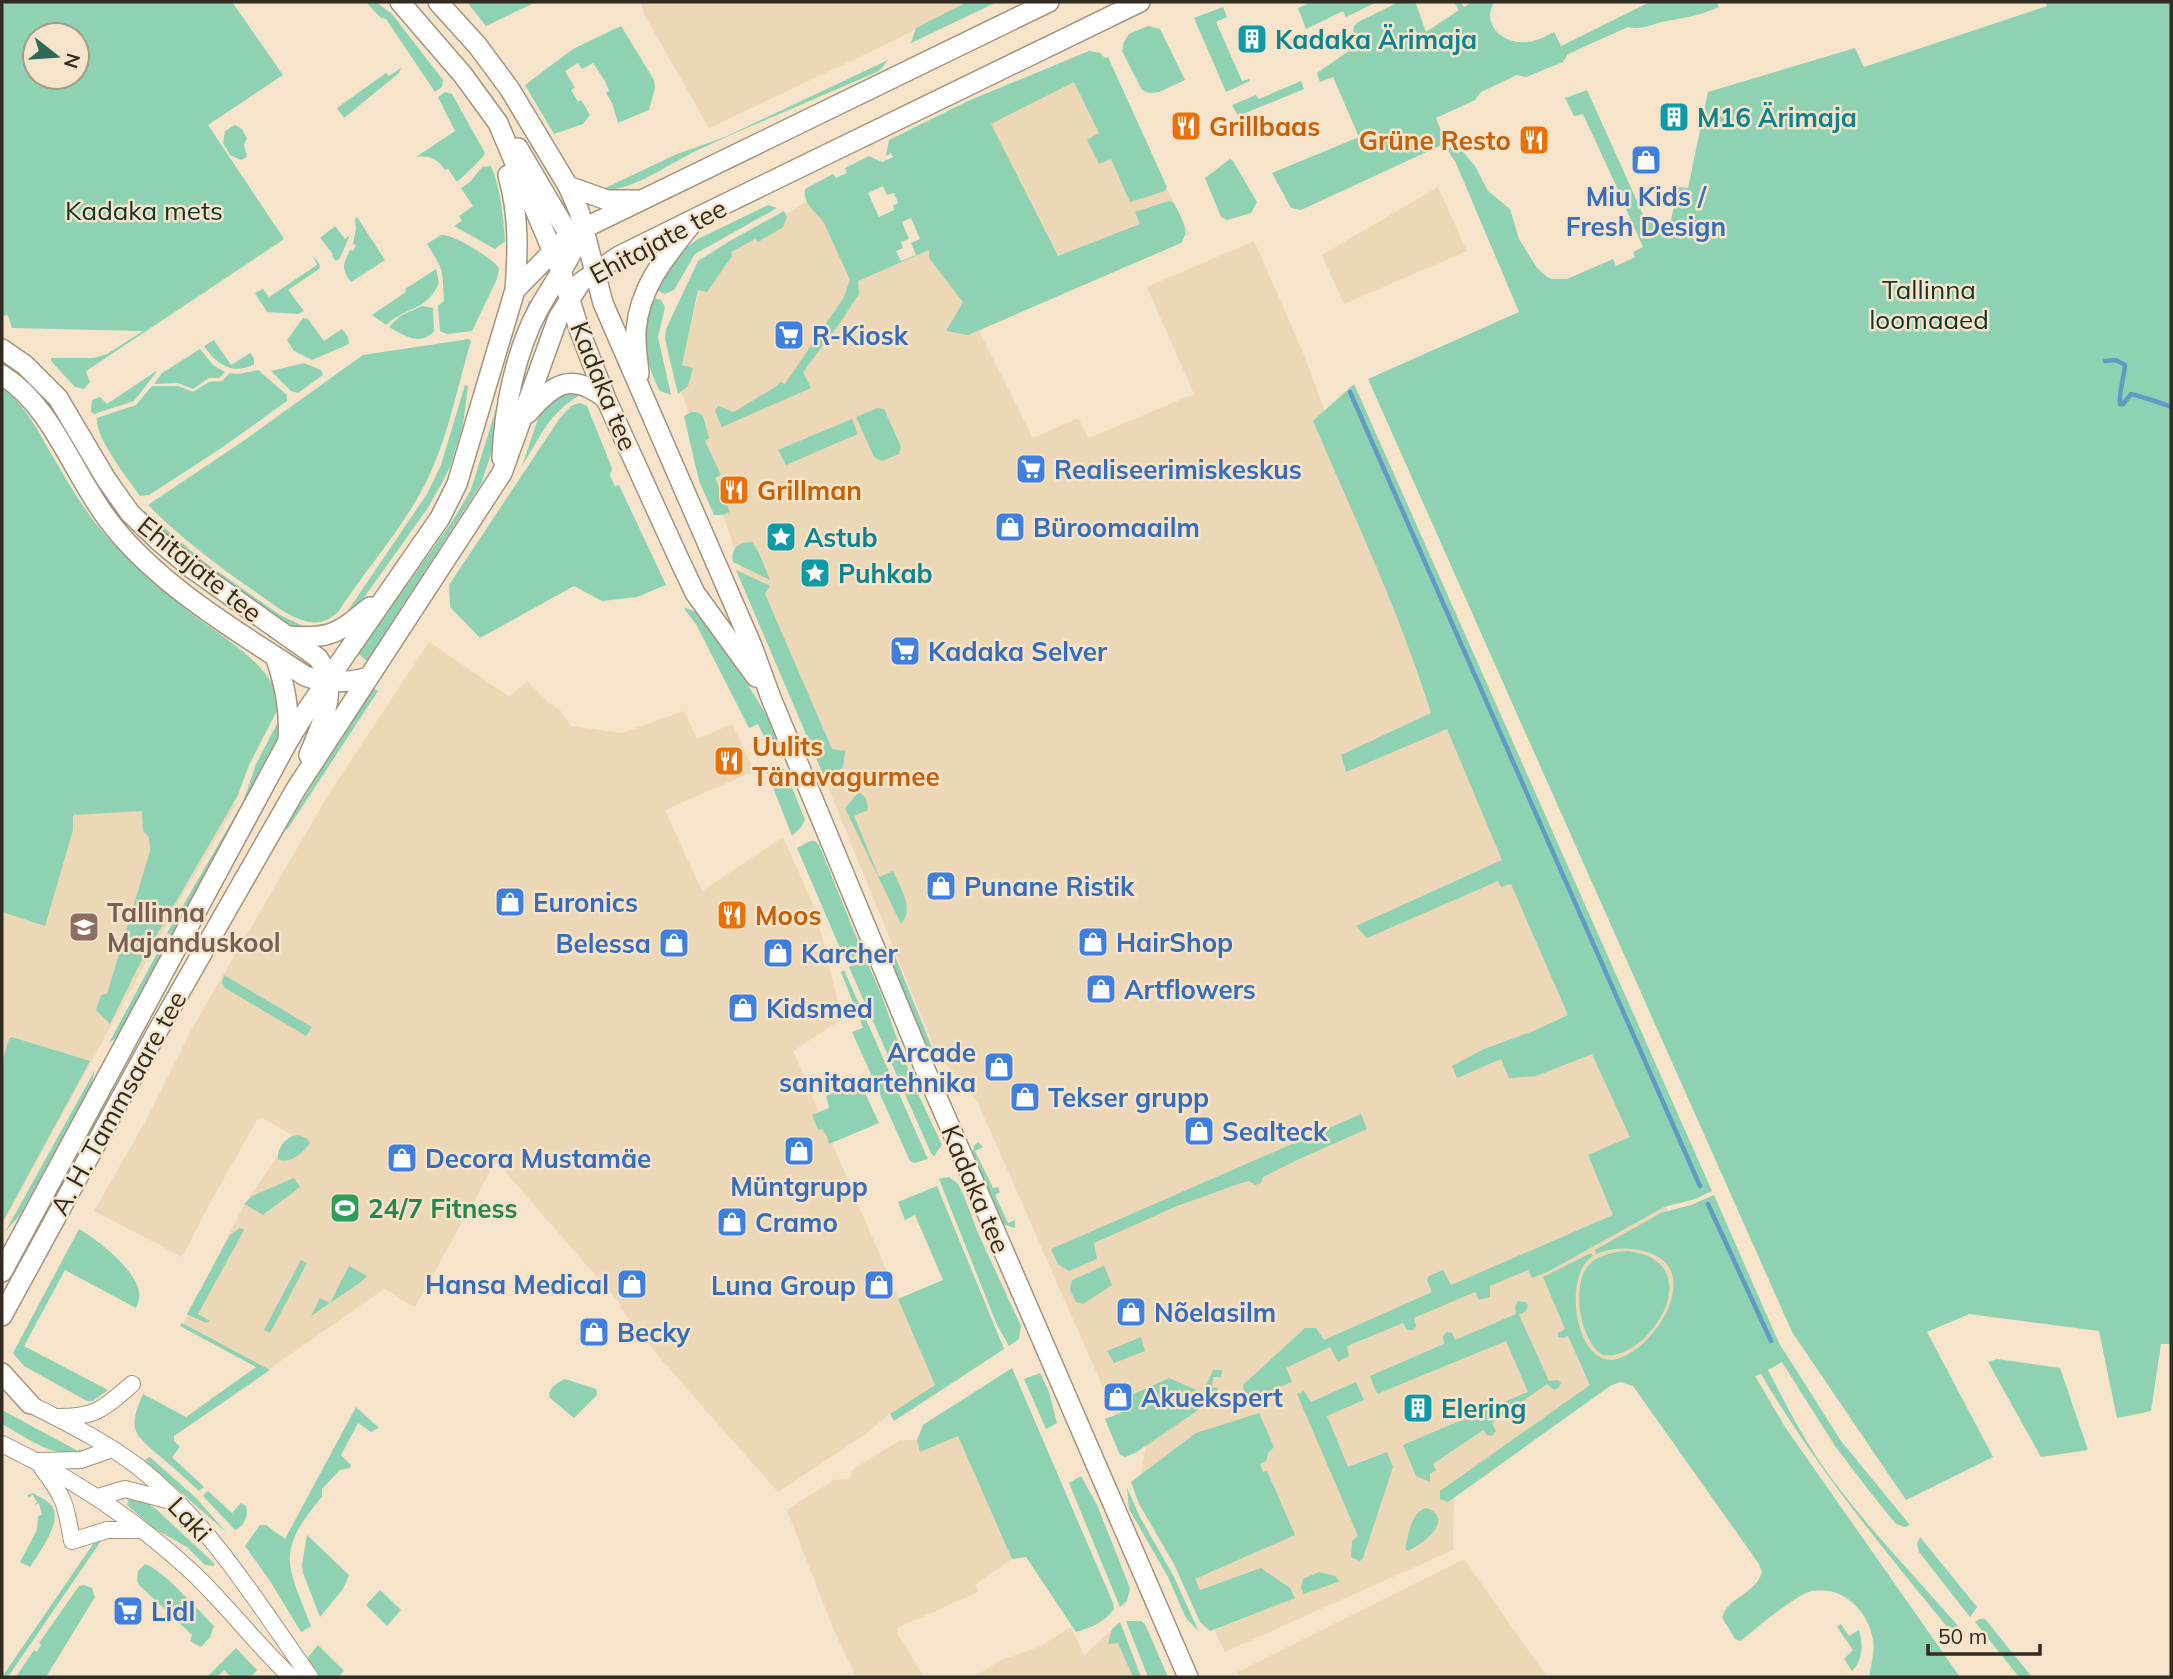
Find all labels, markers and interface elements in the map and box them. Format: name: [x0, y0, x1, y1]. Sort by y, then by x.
north arrow: [21, 21, 91, 91]
building icon: Kadaka Ärimaja: [1235, 22, 1269, 56]
place label: Kadaka Ärimaja: [1275, 23, 1477, 56]
text: N: [59, 51, 86, 71]
building icon: M16 Ärimaja: [1657, 100, 1691, 134]
place label: M16 Ärimaja: [1697, 101, 1857, 134]
restaurant icon: Grillbaas: [1169, 109, 1203, 143]
place label: Grillbaas: [1209, 110, 1320, 143]
restaurant icon: Grüne Resto: [1517, 123, 1551, 157]
place label: Grüne Resto: [1359, 124, 1511, 157]
shop icon: Miu Kids / Fresh Design: [1629, 143, 1663, 177]
place label: Miu Kids / Fresh Design: [1566, 180, 1726, 243]
street label: Ehitajate tee: [584, 191, 732, 291]
park label: Kadaka mets: [65, 194, 223, 227]
park label: Tallinna loomaaed: [1869, 273, 1989, 336]
street label: Kadaka tee: [563, 317, 645, 455]
supermarket icon: R-Kiosk: [772, 318, 806, 352]
place label: R-Kiosk: [812, 319, 909, 352]
supermarket icon: Realiseerimiskeskus: [1014, 452, 1048, 486]
place label: Realiseerimiskeskus: [1054, 453, 1302, 486]
restaurant icon: Grillman: [717, 473, 751, 507]
place label: Grillman: [757, 474, 862, 507]
street label: Ehitajate tee: [131, 509, 269, 629]
shop icon: Büroomaailm: [993, 510, 1027, 544]
place label: Büroomaailm: [1033, 511, 1200, 544]
place icon: Astub: [764, 520, 798, 554]
place label: Astub: [804, 521, 878, 554]
place icon: Puhkab: [798, 556, 832, 590]
place label: Puhkab: [838, 557, 933, 590]
supermarket icon: Kadaka Selver: [888, 634, 922, 668]
place label: Kadaka Selver: [928, 635, 1108, 668]
place label: Uulits Tänavagurmee: [752, 730, 940, 793]
restaurant icon: Uulits Tänavagurmee: [712, 744, 746, 778]
shop icon: Punane Ristik: [924, 869, 958, 903]
place label: Punane Ristik: [964, 870, 1135, 903]
shop icon: Euronics: [493, 885, 527, 919]
place label: Euronics: [533, 886, 638, 919]
place label: Tallinna Majanduskool: [107, 896, 281, 959]
restaurant icon: Moos: [715, 898, 749, 932]
place label: Moos: [755, 899, 821, 932]
school or university icon: Tallinna Majanduskool: [67, 910, 101, 944]
shop icon: HairShop: [1076, 925, 1110, 959]
shop icon: Belessa: [657, 926, 691, 960]
place label: HairShop: [1116, 926, 1233, 959]
place label: Belessa: [556, 927, 651, 960]
shop icon: Karcher: [761, 936, 795, 970]
place label: Karcher: [801, 937, 898, 970]
shop icon: Artflowers: [1084, 972, 1118, 1006]
place label: Artflowers: [1124, 973, 1256, 1006]
street label: A. H. Tammsaare tee: [43, 985, 193, 1221]
shop icon: Kidsmed: [726, 991, 760, 1025]
place label: Kidsmed: [766, 992, 873, 1025]
place label: Arcade sanitaartehnika: [779, 1036, 976, 1099]
shop icon: Arcade sanitaartehnika: [982, 1050, 1016, 1084]
shop icon: Tekser grupp: [1008, 1080, 1042, 1114]
place label: Tekser grupp: [1048, 1081, 1209, 1114]
shop icon: Sealteck: [1182, 1114, 1216, 1148]
place label: Sealteck: [1222, 1115, 1328, 1148]
street label: Kadaka tee: [934, 1120, 1018, 1258]
shop icon: Müntgrupp: [782, 1134, 816, 1168]
shop icon: Decora Mustamäe: [385, 1141, 419, 1175]
place label: Decora Mustamäe: [425, 1142, 651, 1175]
place label: Müntgrupp: [730, 1170, 868, 1203]
sports icon: 24/7 Fitness: [328, 1191, 362, 1225]
place label: 24/7 Fitness: [368, 1192, 518, 1225]
shop icon: Cramo: [715, 1205, 749, 1239]
place label: Cramo: [755, 1206, 838, 1239]
shop icon: Hansa Medical: [615, 1267, 649, 1301]
place label: Hansa Medical: [425, 1268, 609, 1301]
shop icon: Luna Group: [862, 1268, 896, 1302]
place label: Luna Group: [711, 1269, 856, 1302]
shop icon: Nõelasilm: [1114, 1295, 1148, 1329]
place label: Nõelasilm: [1154, 1296, 1276, 1329]
shop icon: Becky: [577, 1315, 611, 1349]
place label: Becky: [617, 1316, 691, 1349]
shop icon: Akuekspert: [1101, 1380, 1135, 1414]
place label: Akuekspert: [1141, 1381, 1283, 1414]
building icon: Elering: [1401, 1391, 1435, 1425]
place label: Elering: [1441, 1392, 1526, 1425]
street label: Laki: [161, 1490, 219, 1548]
supermarket icon: Lidl: [111, 1594, 145, 1628]
place label: Lidl: [151, 1595, 195, 1628]
scale bar: [1928, 1612, 2040, 1656]
text: 50 m: [1938, 1623, 1987, 1649]

